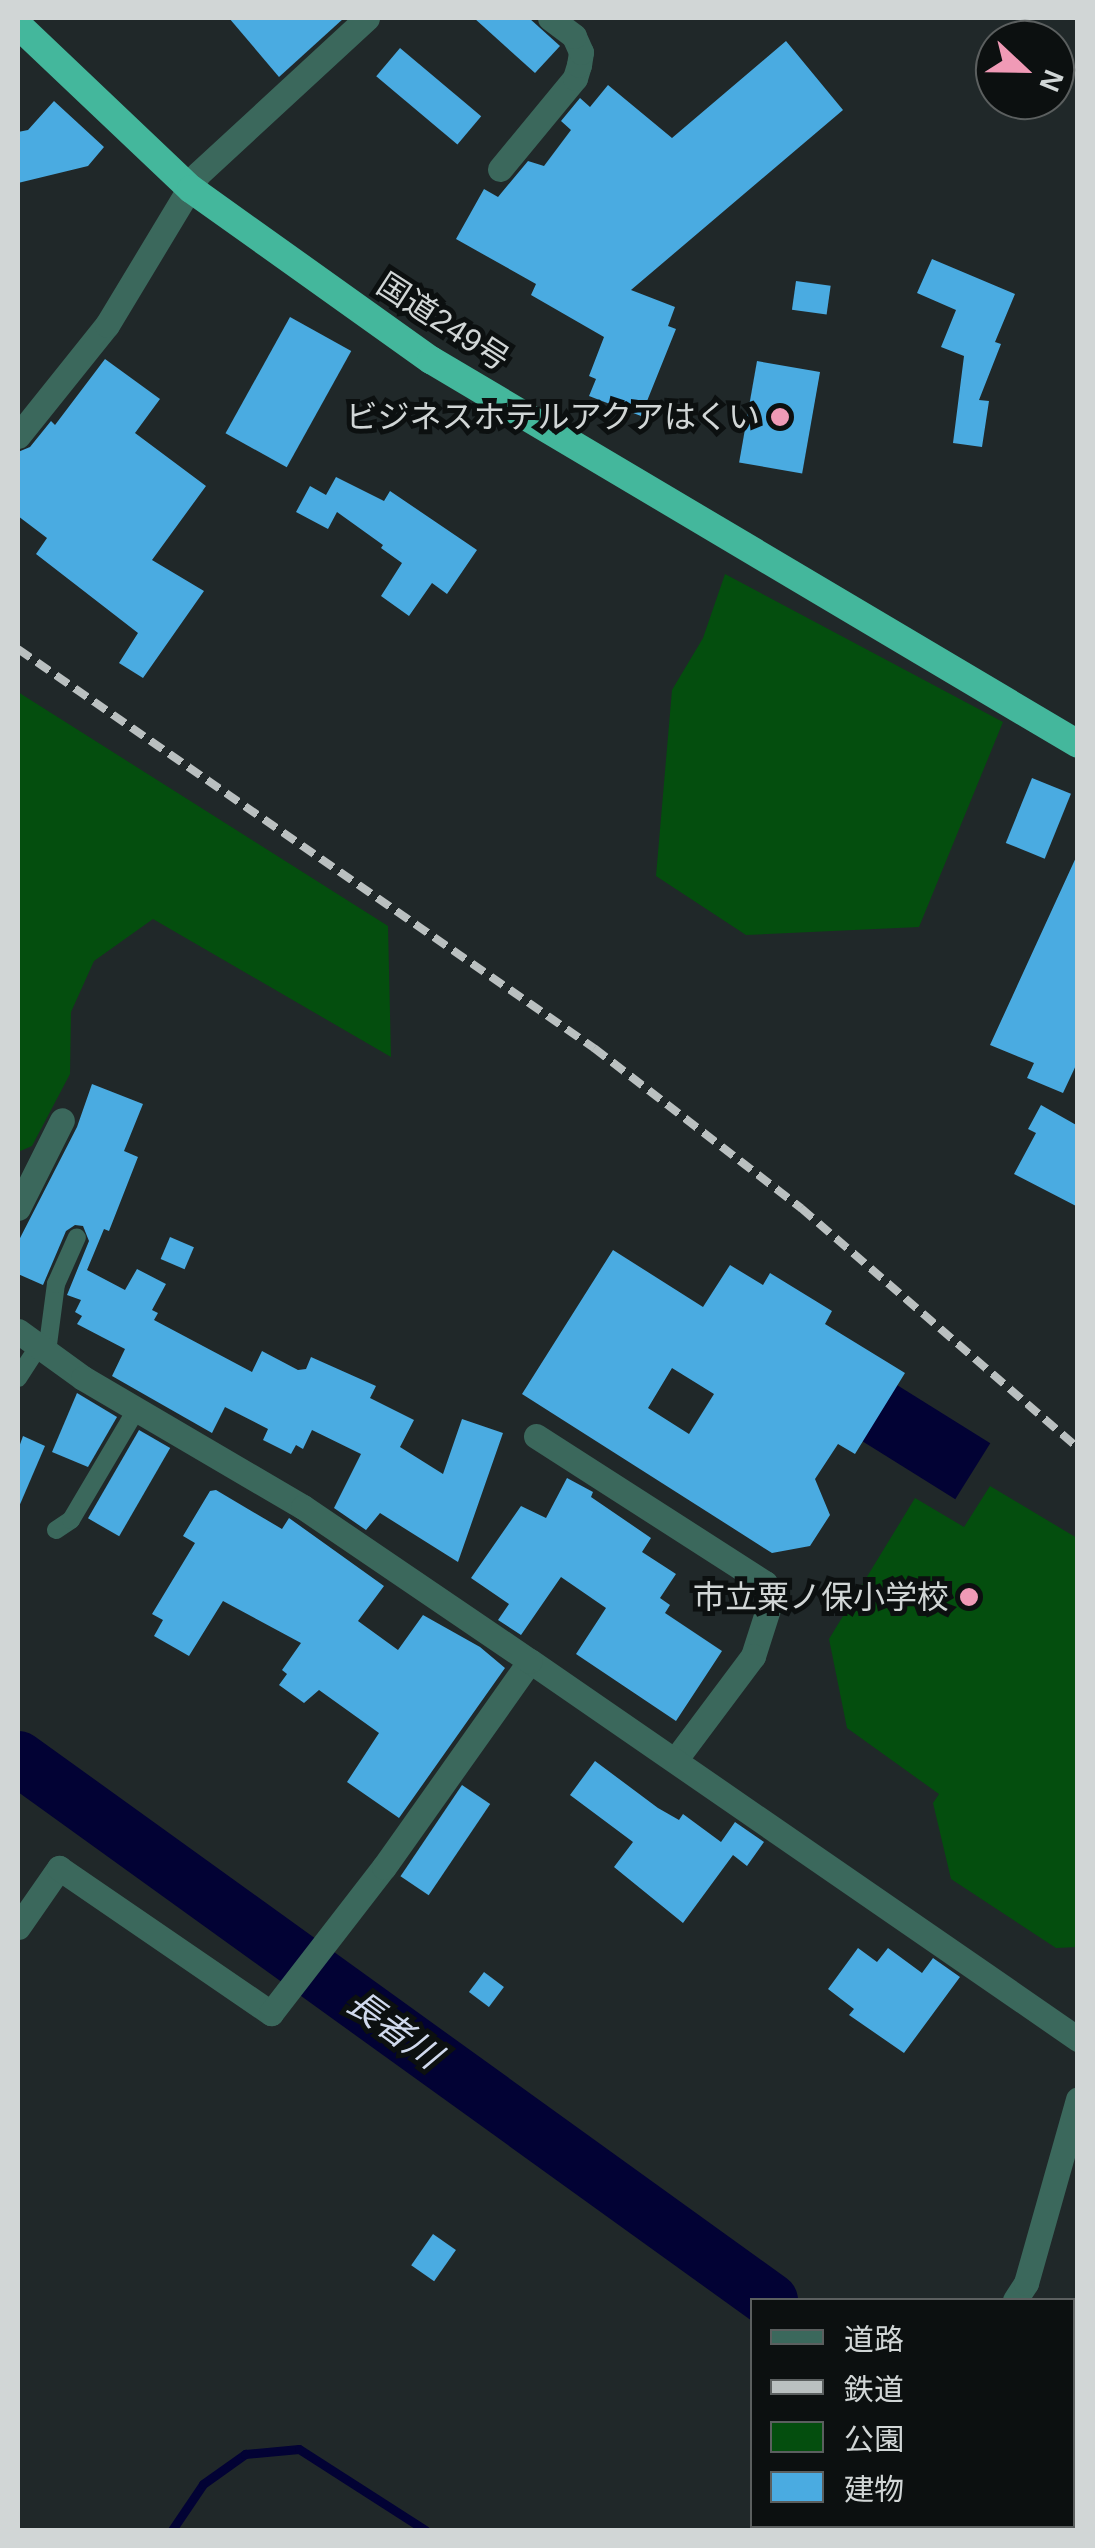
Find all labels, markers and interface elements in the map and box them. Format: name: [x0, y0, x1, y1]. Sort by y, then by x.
north arrow: [975, 20, 1075, 120]
text: N: [1033, 65, 1070, 96]
street label: 国道249号: [370, 265, 516, 379]
place label: ビジネスホテルアクアはくい: [344, 398, 760, 436]
marker: ビジネスホテルアクアはくい: [769, 406, 791, 428]
place label: 市立粟ノ保小学校: [693, 1578, 949, 1616]
marker: 市立粟ノ保小学校: [958, 1586, 980, 1608]
water label: 長者川: [339, 1981, 449, 2077]
legend: [750, 2298, 1075, 2528]
text: 道路: [844, 2323, 904, 2356]
text: 鉄道: [844, 2373, 904, 2406]
text: 公園: [844, 2423, 904, 2456]
text: 建物: [844, 2473, 904, 2506]

